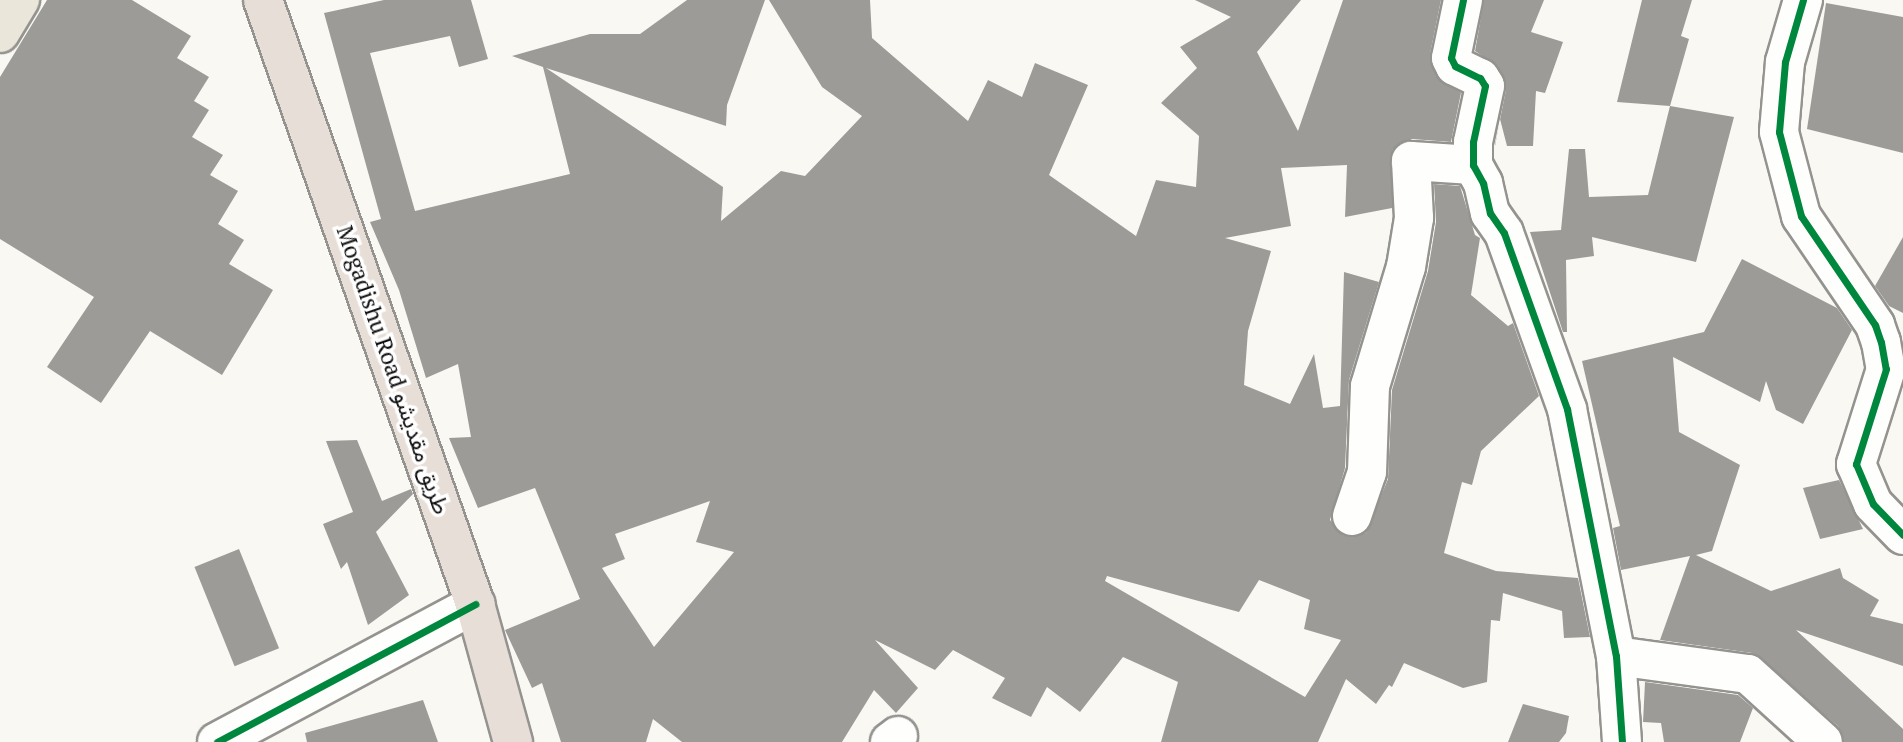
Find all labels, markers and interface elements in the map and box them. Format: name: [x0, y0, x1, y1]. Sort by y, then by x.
street label: Mogadishu Road طريق مقديشو: [331, 222, 455, 518]

